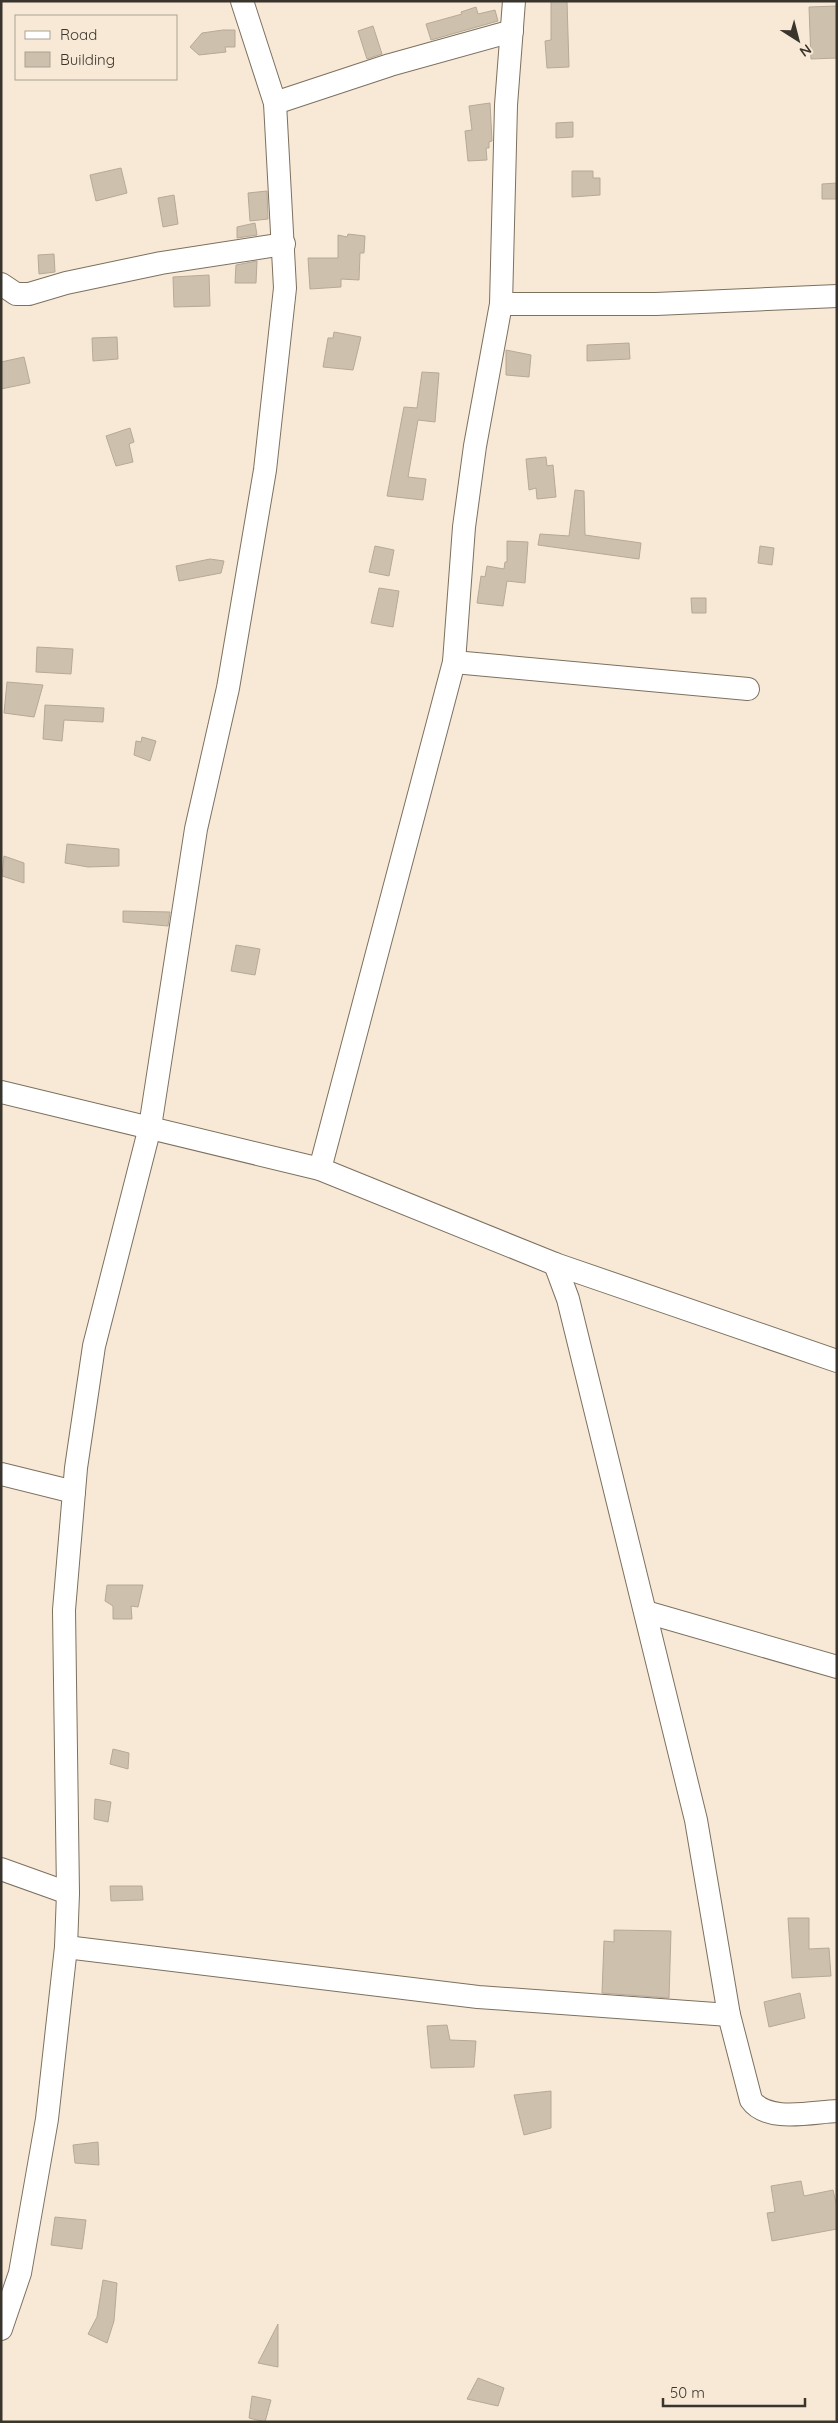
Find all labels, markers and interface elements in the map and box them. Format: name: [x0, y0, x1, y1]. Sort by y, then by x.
legend: [15, 15, 178, 80]
north arrow: [773, 15, 823, 65]
text: Road: [60, 25, 97, 44]
text: N: [796, 40, 815, 61]
text: Building: [60, 50, 115, 69]
scale bar: [663, 2376, 806, 2408]
text: 50 m: [670, 2383, 705, 2402]

